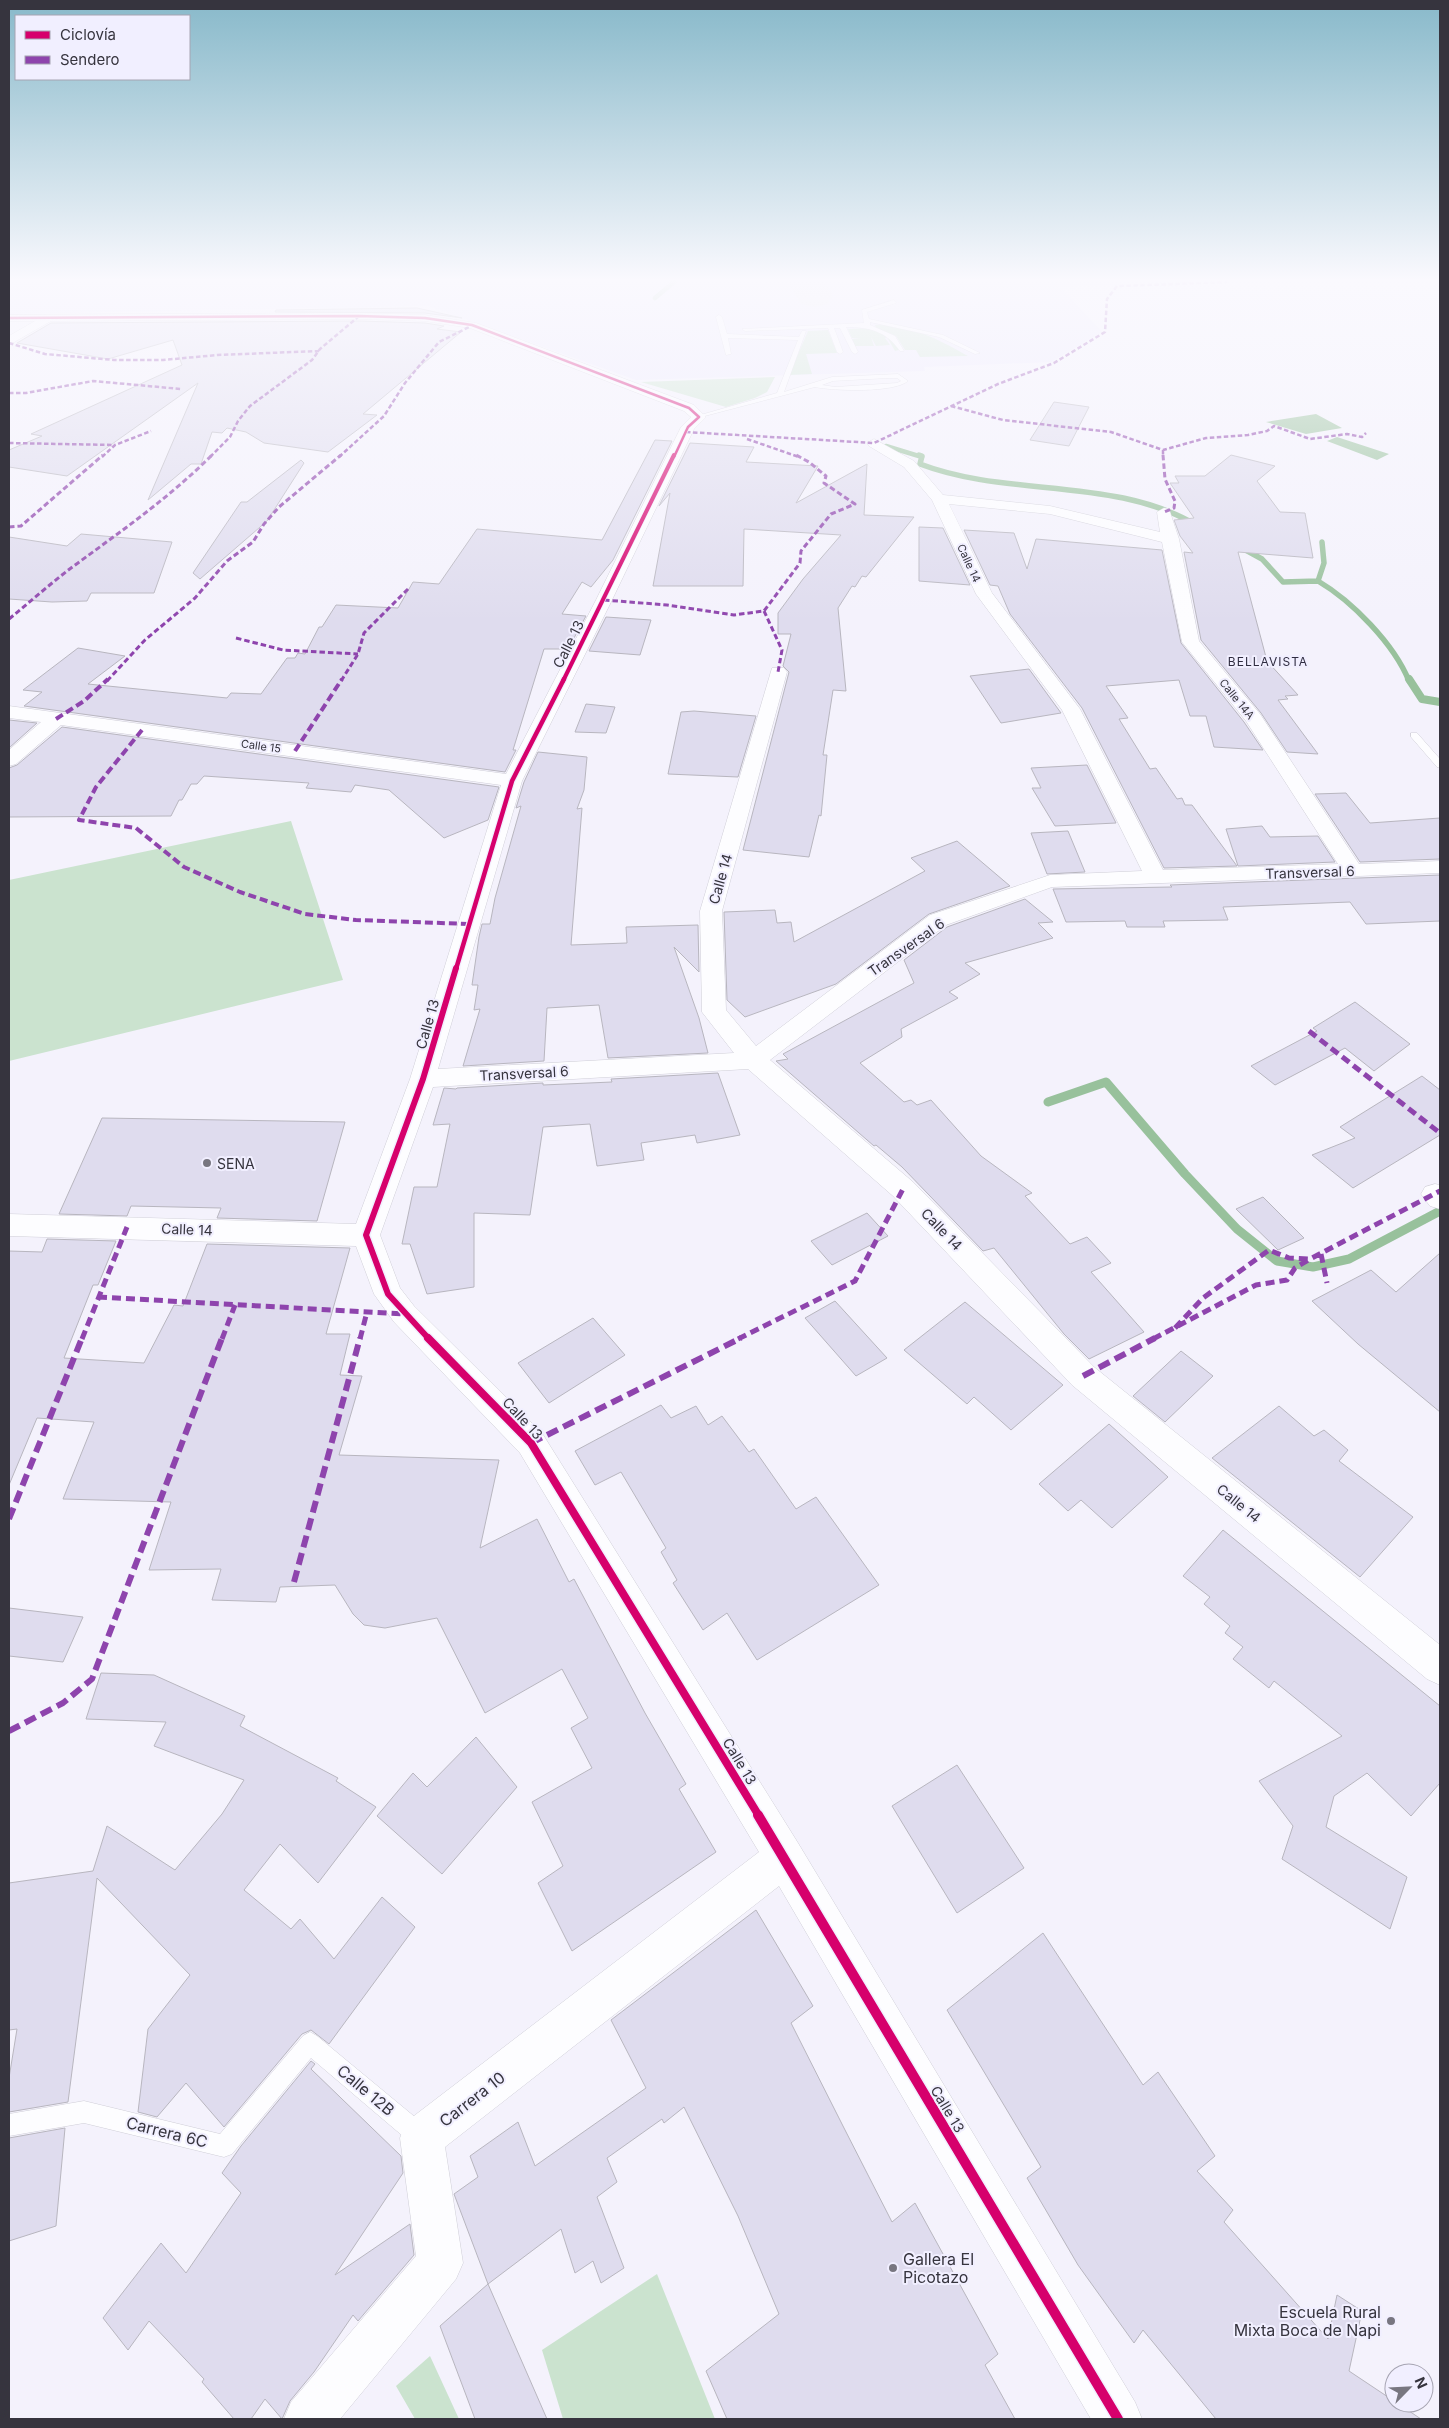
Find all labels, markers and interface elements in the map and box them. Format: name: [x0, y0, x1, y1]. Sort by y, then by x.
legend: [15, 15, 190, 80]
text: Ciclovía: [60, 25, 116, 44]
text: Sendero: [60, 50, 120, 69]
street label: Calle 14: [954, 542, 984, 584]
street label: Calle 13: [549, 617, 587, 671]
district label: BELLAVISTA: [1228, 654, 1308, 669]
street label: Calle 14A: [1216, 676, 1258, 722]
street label: Calle 15: [240, 736, 282, 756]
street label: Calle 14: [705, 852, 735, 906]
street label: Transversal 6: [1265, 862, 1355, 882]
street label: Transversal 6: [865, 914, 947, 980]
street label: Calle 13: [412, 997, 442, 1051]
street label: Transversal 6: [479, 1062, 569, 1084]
place label: SENA: [217, 1155, 255, 1172]
marker: SENA: [201, 1157, 213, 1169]
street label: Calle 14: [918, 1204, 966, 1254]
street label: Calle 14: [161, 1220, 213, 1238]
street label: Calle 13: [499, 1393, 547, 1443]
street label: Calle 14: [1214, 1480, 1264, 1526]
street label: Calle 13: [720, 1735, 760, 1787]
street label: Calle 12B: [333, 2060, 399, 2120]
street label: Carrera 10: [435, 2067, 509, 2131]
street label: Calle 13: [928, 2083, 968, 2135]
street label: Carrera 6C: [124, 2112, 210, 2152]
place label: Gallera El Picotazo: [903, 2249, 974, 2287]
marker: Gallera El Picotazo: [887, 2262, 899, 2274]
place label: Escuela Rural Mixta Boca de Napi: [1234, 2302, 1381, 2340]
marker: Escuela Rural Mixta Boca de Napi: [1385, 2315, 1397, 2327]
north arrow: [1384, 2363, 1434, 2413]
text: N: [1411, 2374, 1431, 2391]

